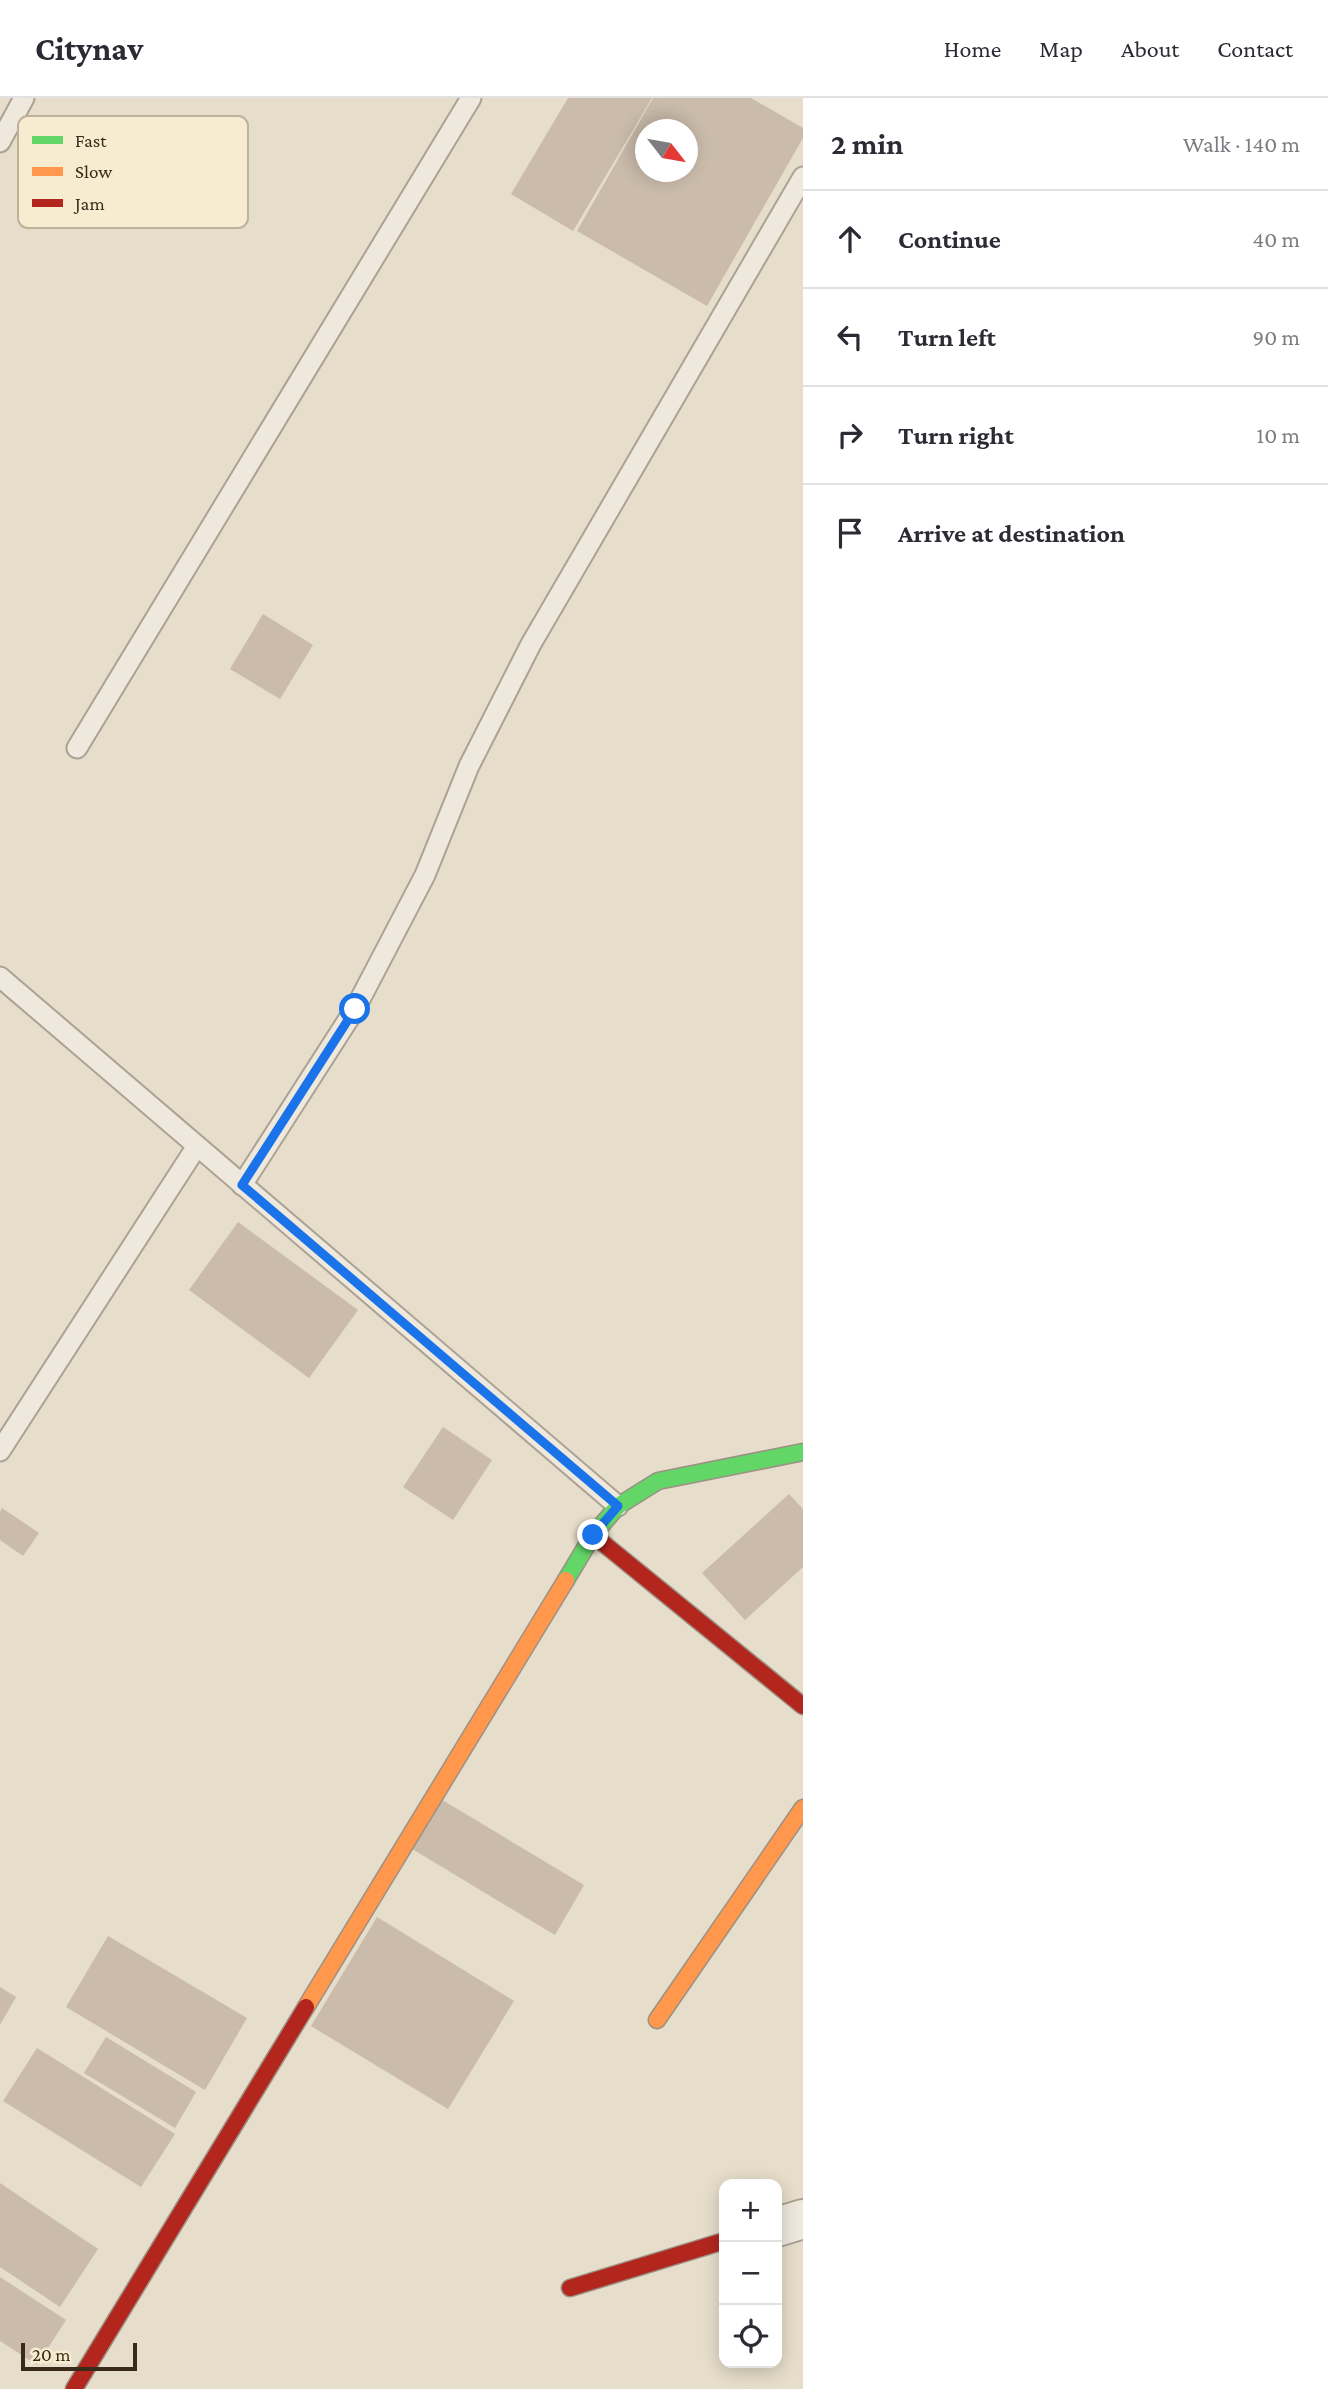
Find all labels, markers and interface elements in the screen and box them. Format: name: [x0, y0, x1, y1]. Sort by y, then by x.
text: Citynav: [35, 30, 143, 67]
text: Home: [944, 35, 1001, 62]
text: Map: [1039, 35, 1083, 62]
text: About: [1121, 35, 1179, 62]
text: Contact: [1217, 35, 1293, 62]
legend: [18, 116, 248, 228]
north arrow: [635, 119, 698, 182]
text: 2 min: [831, 127, 903, 160]
text: Fast: [75, 130, 107, 151]
text: Walk · 140 m: [1183, 131, 1300, 157]
text: Slow: [75, 161, 112, 182]
text: Jam: [73, 193, 105, 214]
icon: ahead: [831, 220, 869, 258]
text: Continue: [898, 225, 1001, 254]
text: 40 m: [1252, 226, 1300, 252]
icon: left: [831, 318, 869, 356]
text: Turn left: [898, 323, 996, 352]
text: 90 m: [1253, 324, 1300, 350]
icon: right: [831, 416, 869, 454]
text: Turn right: [898, 421, 1014, 450]
text: 10 m: [1257, 422, 1300, 448]
icon: arrive: [831, 514, 869, 552]
text: Arrive at destination: [898, 519, 1125, 548]
route start: [339, 993, 370, 1024]
route end: [577, 1519, 608, 1550]
map controls: [719, 2179, 782, 2368]
button: +: [719, 2179, 782, 2242]
button: −: [719, 2242, 782, 2305]
button: locate: [719, 2305, 782, 2368]
scale bar: [21, 2340, 136, 2372]
text: 20 m: [32, 2344, 71, 2365]

